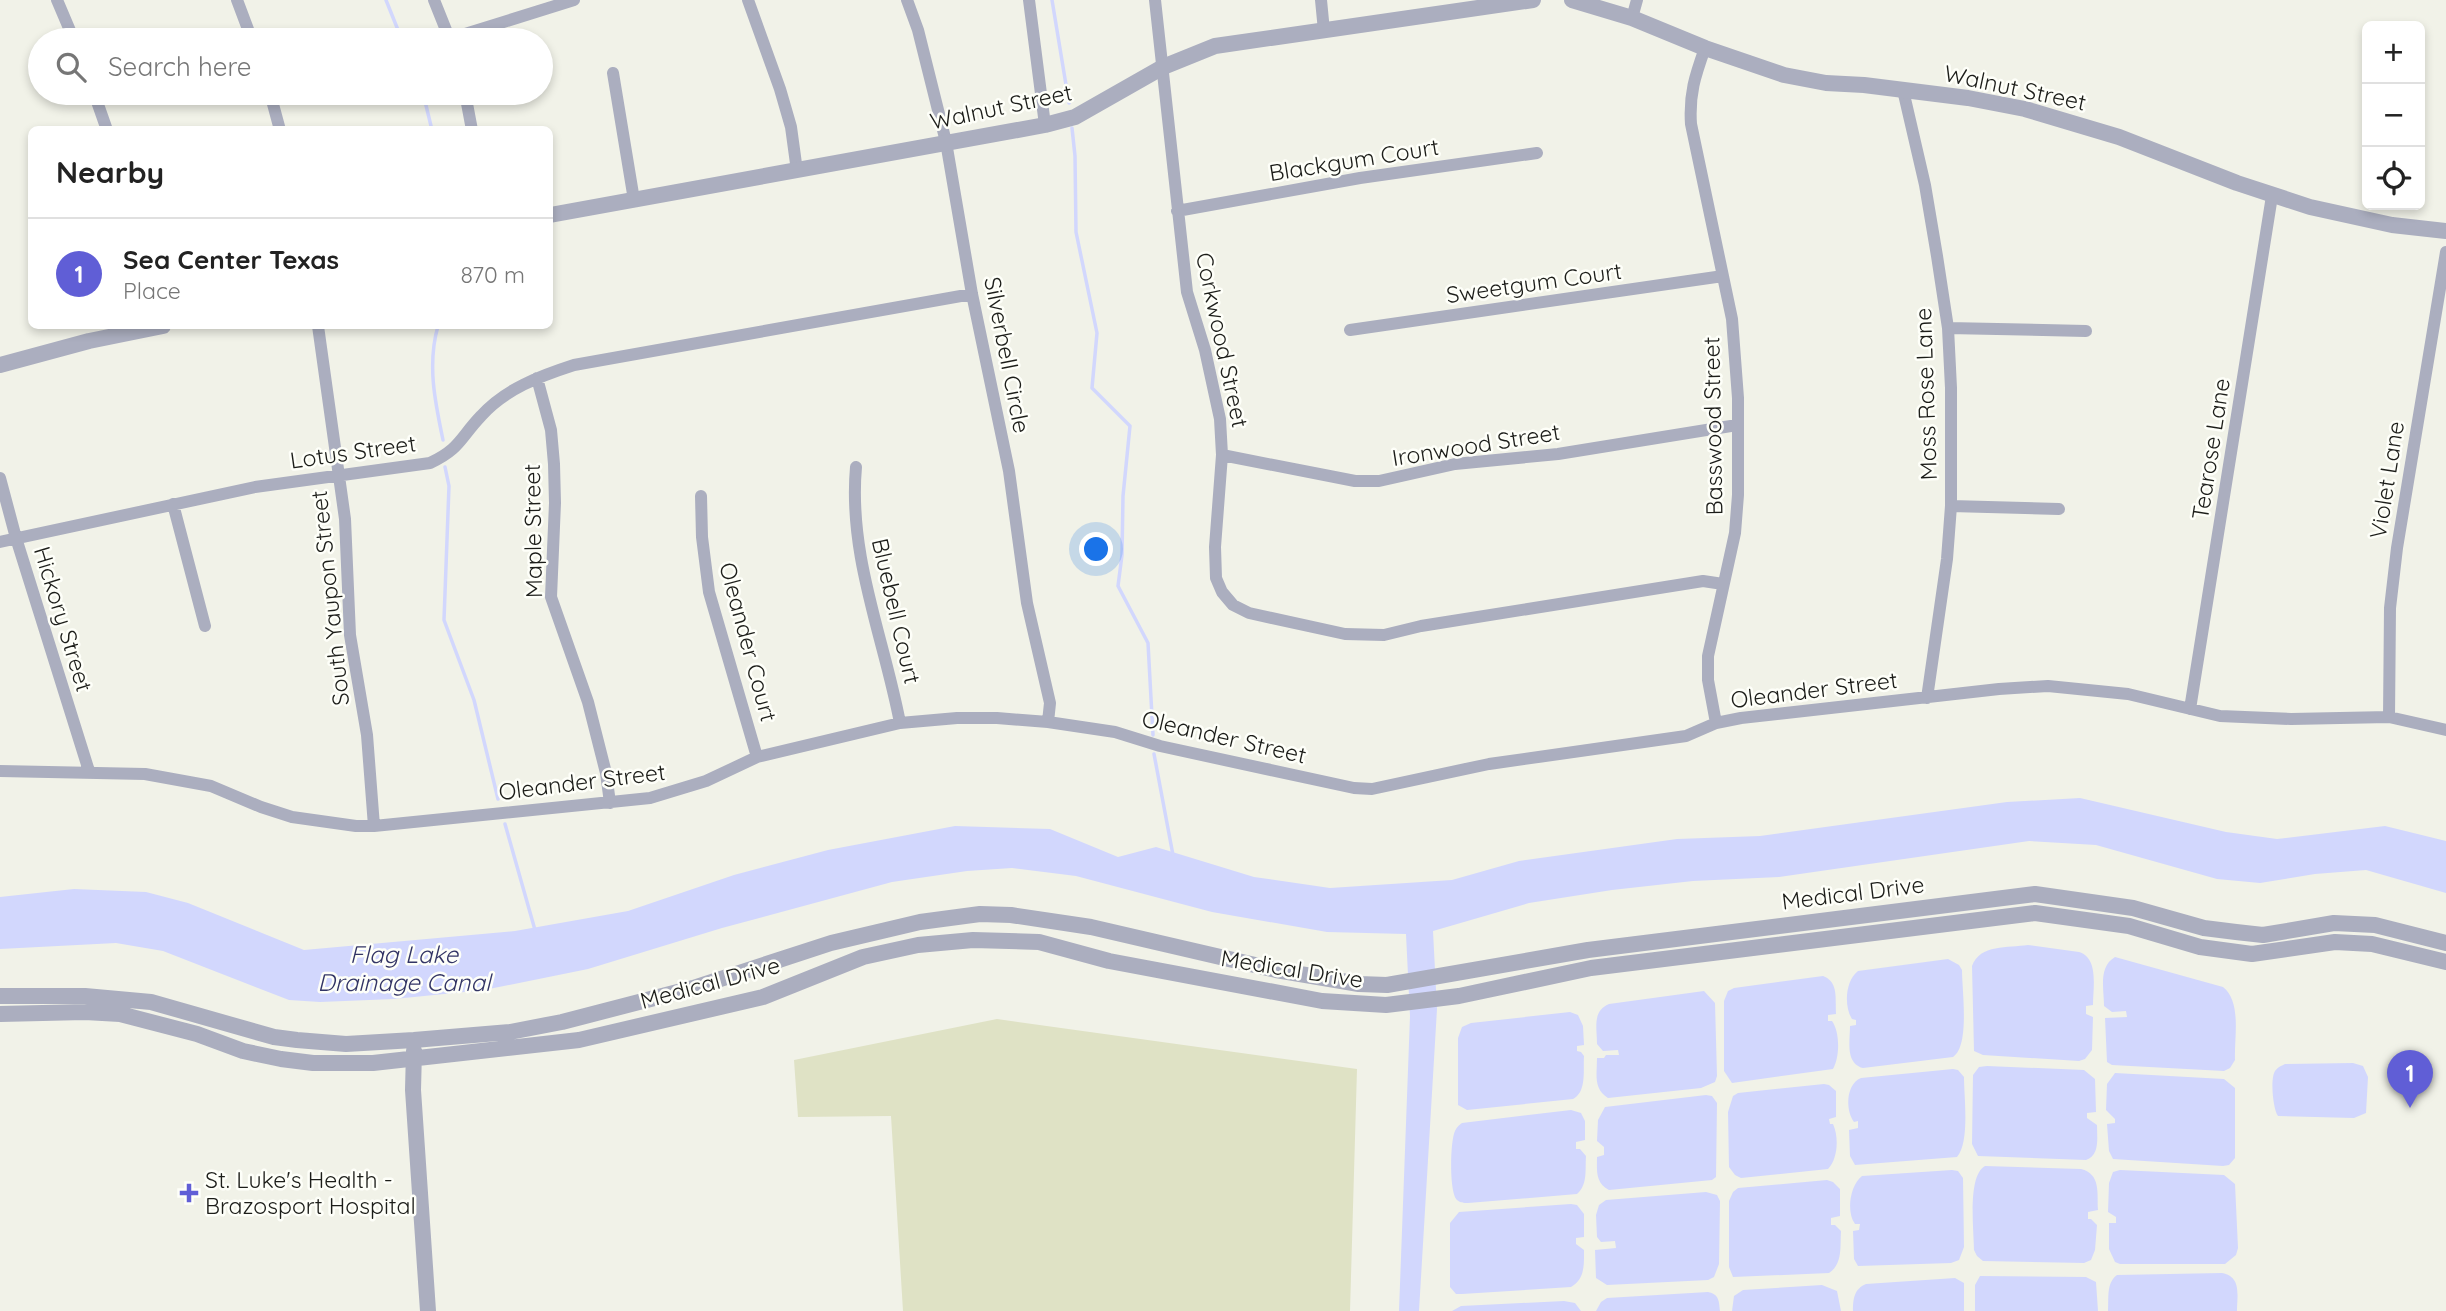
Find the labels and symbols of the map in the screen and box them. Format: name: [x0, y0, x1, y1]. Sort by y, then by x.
street label: Walnut Street: [1941, 58, 2089, 117]
street label: Walnut Street: [927, 77, 1075, 136]
street label: Blackgum Court: [1267, 132, 1441, 187]
street label: Corkwood Street: [1190, 250, 1255, 430]
street label: Sweetgum Court: [1444, 256, 1624, 309]
street label: Silverbell Circle: [978, 274, 1037, 435]
street label: Moss Rose Lane: [1908, 307, 1943, 481]
street label: Basswood Street: [1696, 336, 1729, 516]
street label: Tearose Lane: [2185, 376, 2236, 522]
street label: Ironwood Street: [1390, 417, 1562, 472]
street label: Violet Lane: [2363, 419, 2410, 541]
street label: Lotus Street: [288, 428, 418, 475]
street label: Maple Street: [517, 464, 548, 598]
street label: South Yaupon Street: [304, 489, 355, 707]
your location: [1079, 532, 1113, 566]
street label: Bluebell Court: [866, 535, 927, 687]
street label: Hickory Street: [28, 543, 99, 695]
street label: Oleander Court: [713, 559, 784, 725]
street label: Oleander Street: [1729, 665, 1899, 714]
street label: Oleander Street: [1139, 703, 1309, 770]
street label: Oleander Street: [497, 757, 667, 806]
street label: Medical Drive: [1780, 869, 1926, 916]
water label: Flag Lake Drainage Canal: [317, 939, 493, 997]
street label: Medical Drive: [1219, 943, 1365, 994]
street label: Medical Drive: [637, 950, 783, 1015]
pin: 1: [2387, 1050, 2433, 1108]
place label: St. Luke's Health - Brazosport Hospital: [205, 1165, 416, 1220]
marker: St. Luke's Health - Brazosport Hospital: [179, 1183, 199, 1203]

